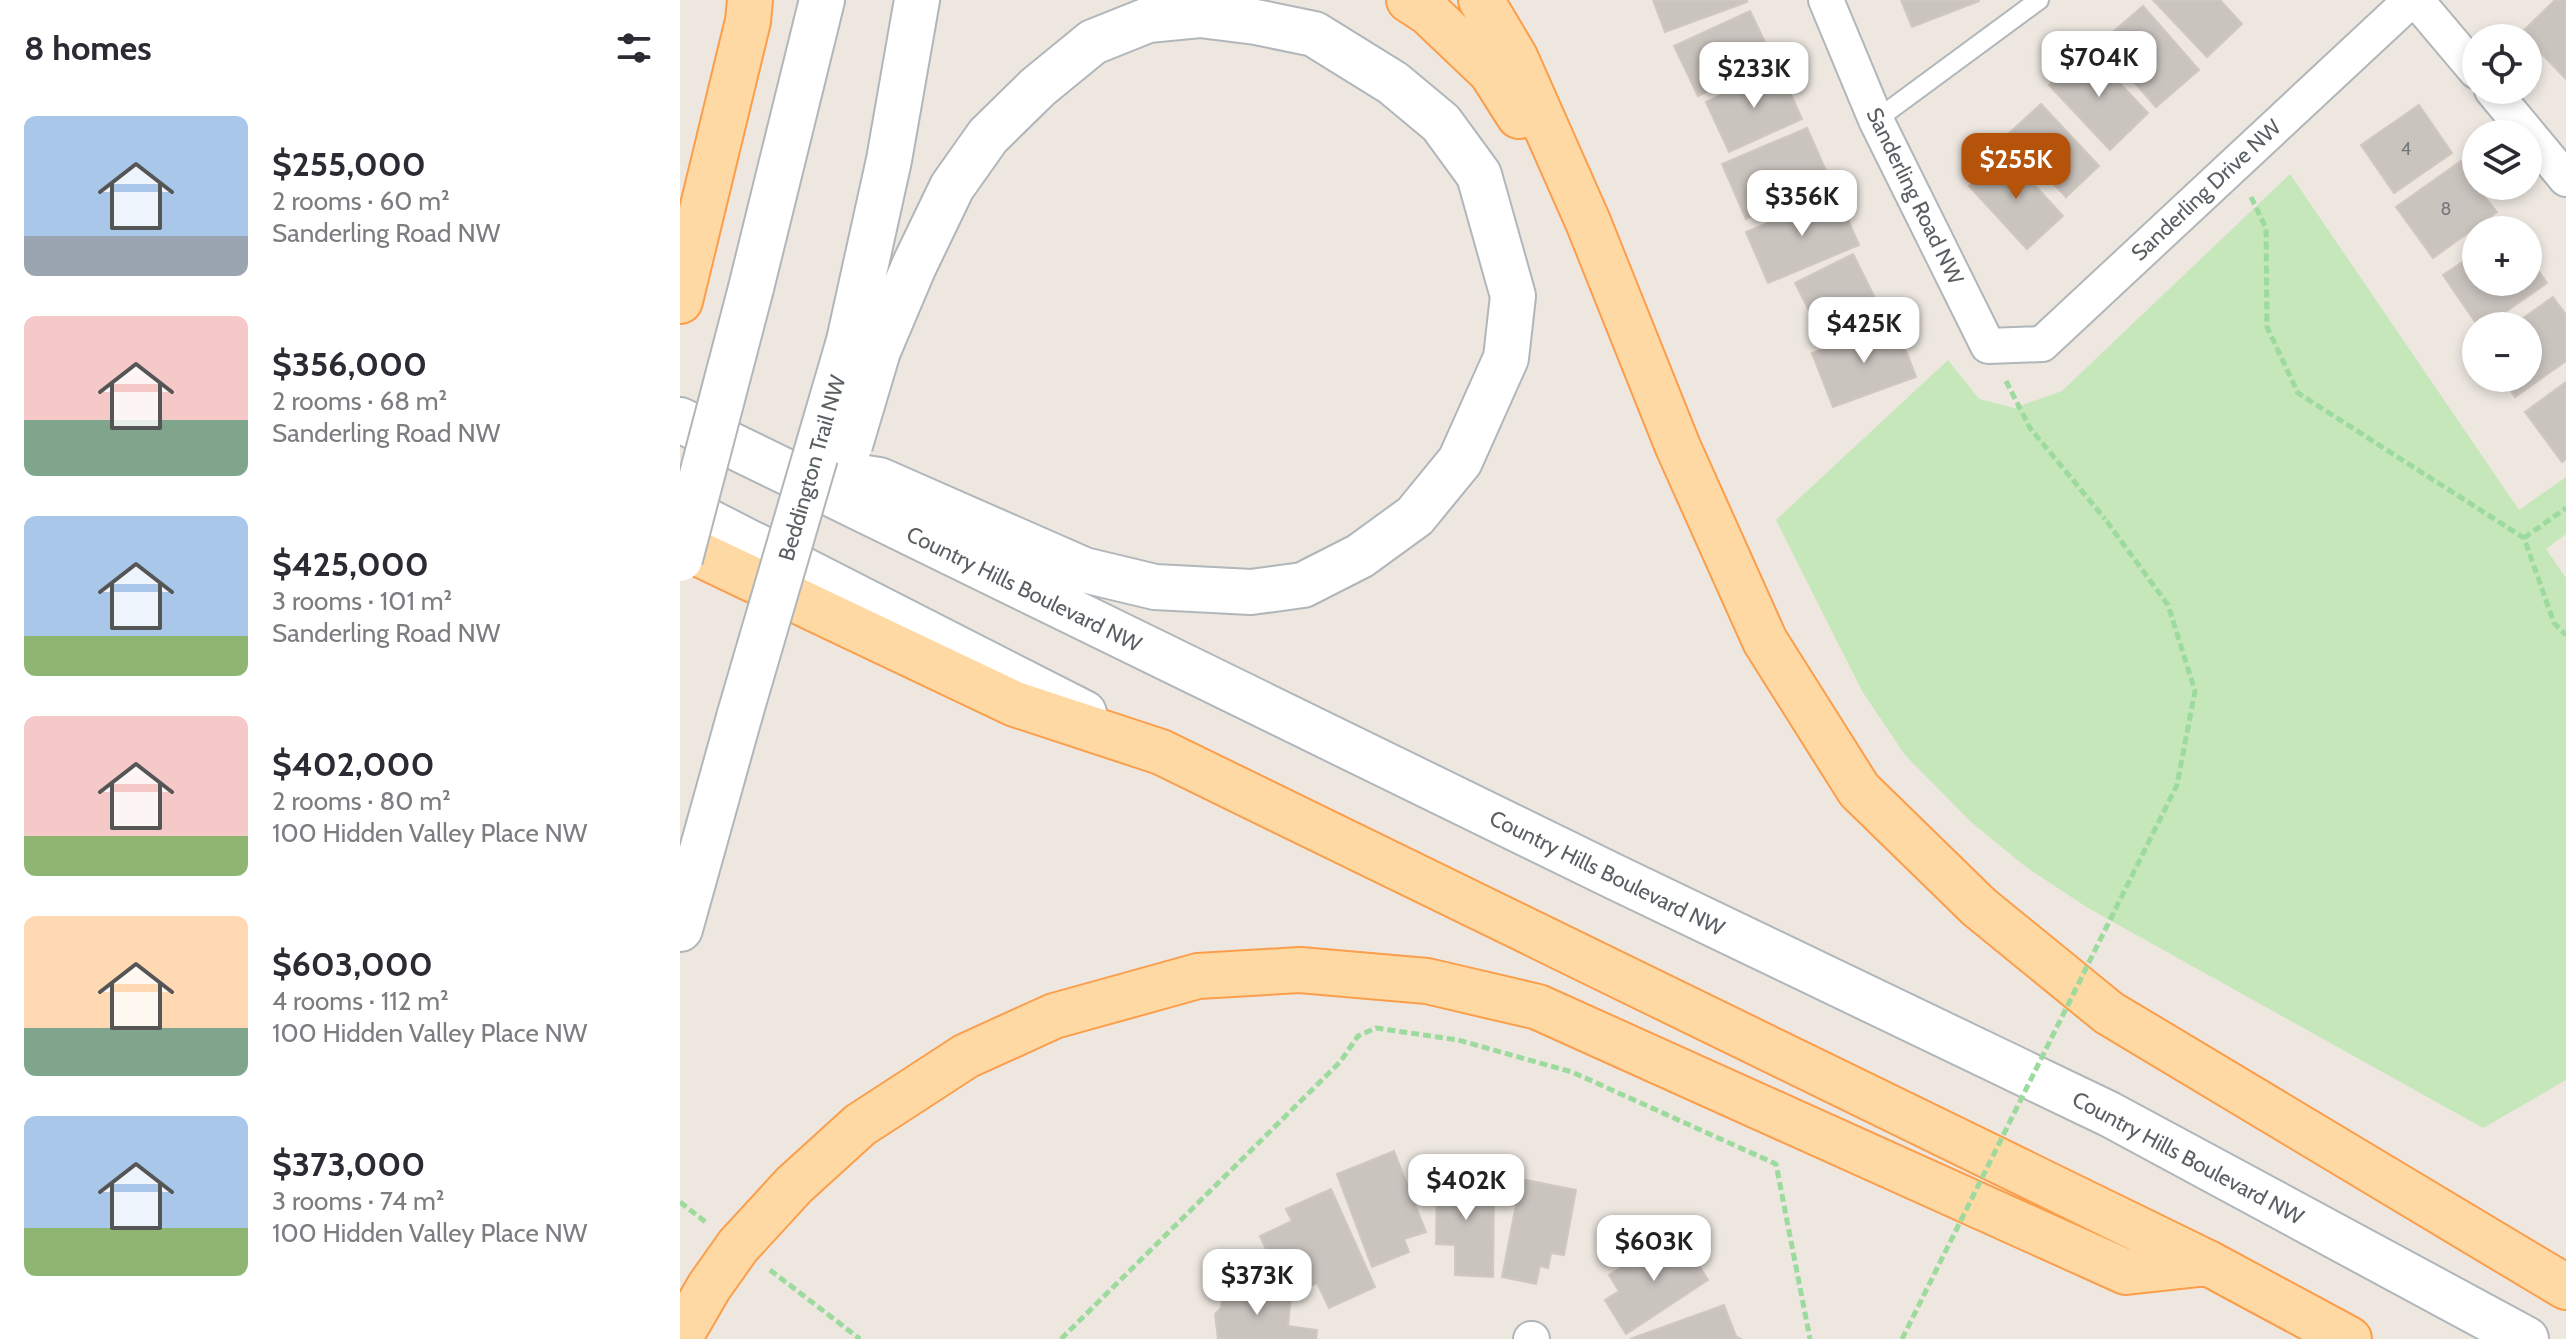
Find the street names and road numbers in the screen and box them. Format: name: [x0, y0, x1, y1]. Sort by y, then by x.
street label: Sanderling Road NW: [1861, 103, 1970, 289]
street label: Sanderling Drive NW: [2126, 114, 2287, 266]
street label: Beddington Trail NW: [773, 372, 851, 564]
street label: Country Hills Boulevard NW: [902, 520, 1146, 658]
street label: Country Hills Boulevard NW: [1485, 804, 1729, 942]
street label: Country Hills Boulevard NW: [2068, 1085, 2309, 1231]

